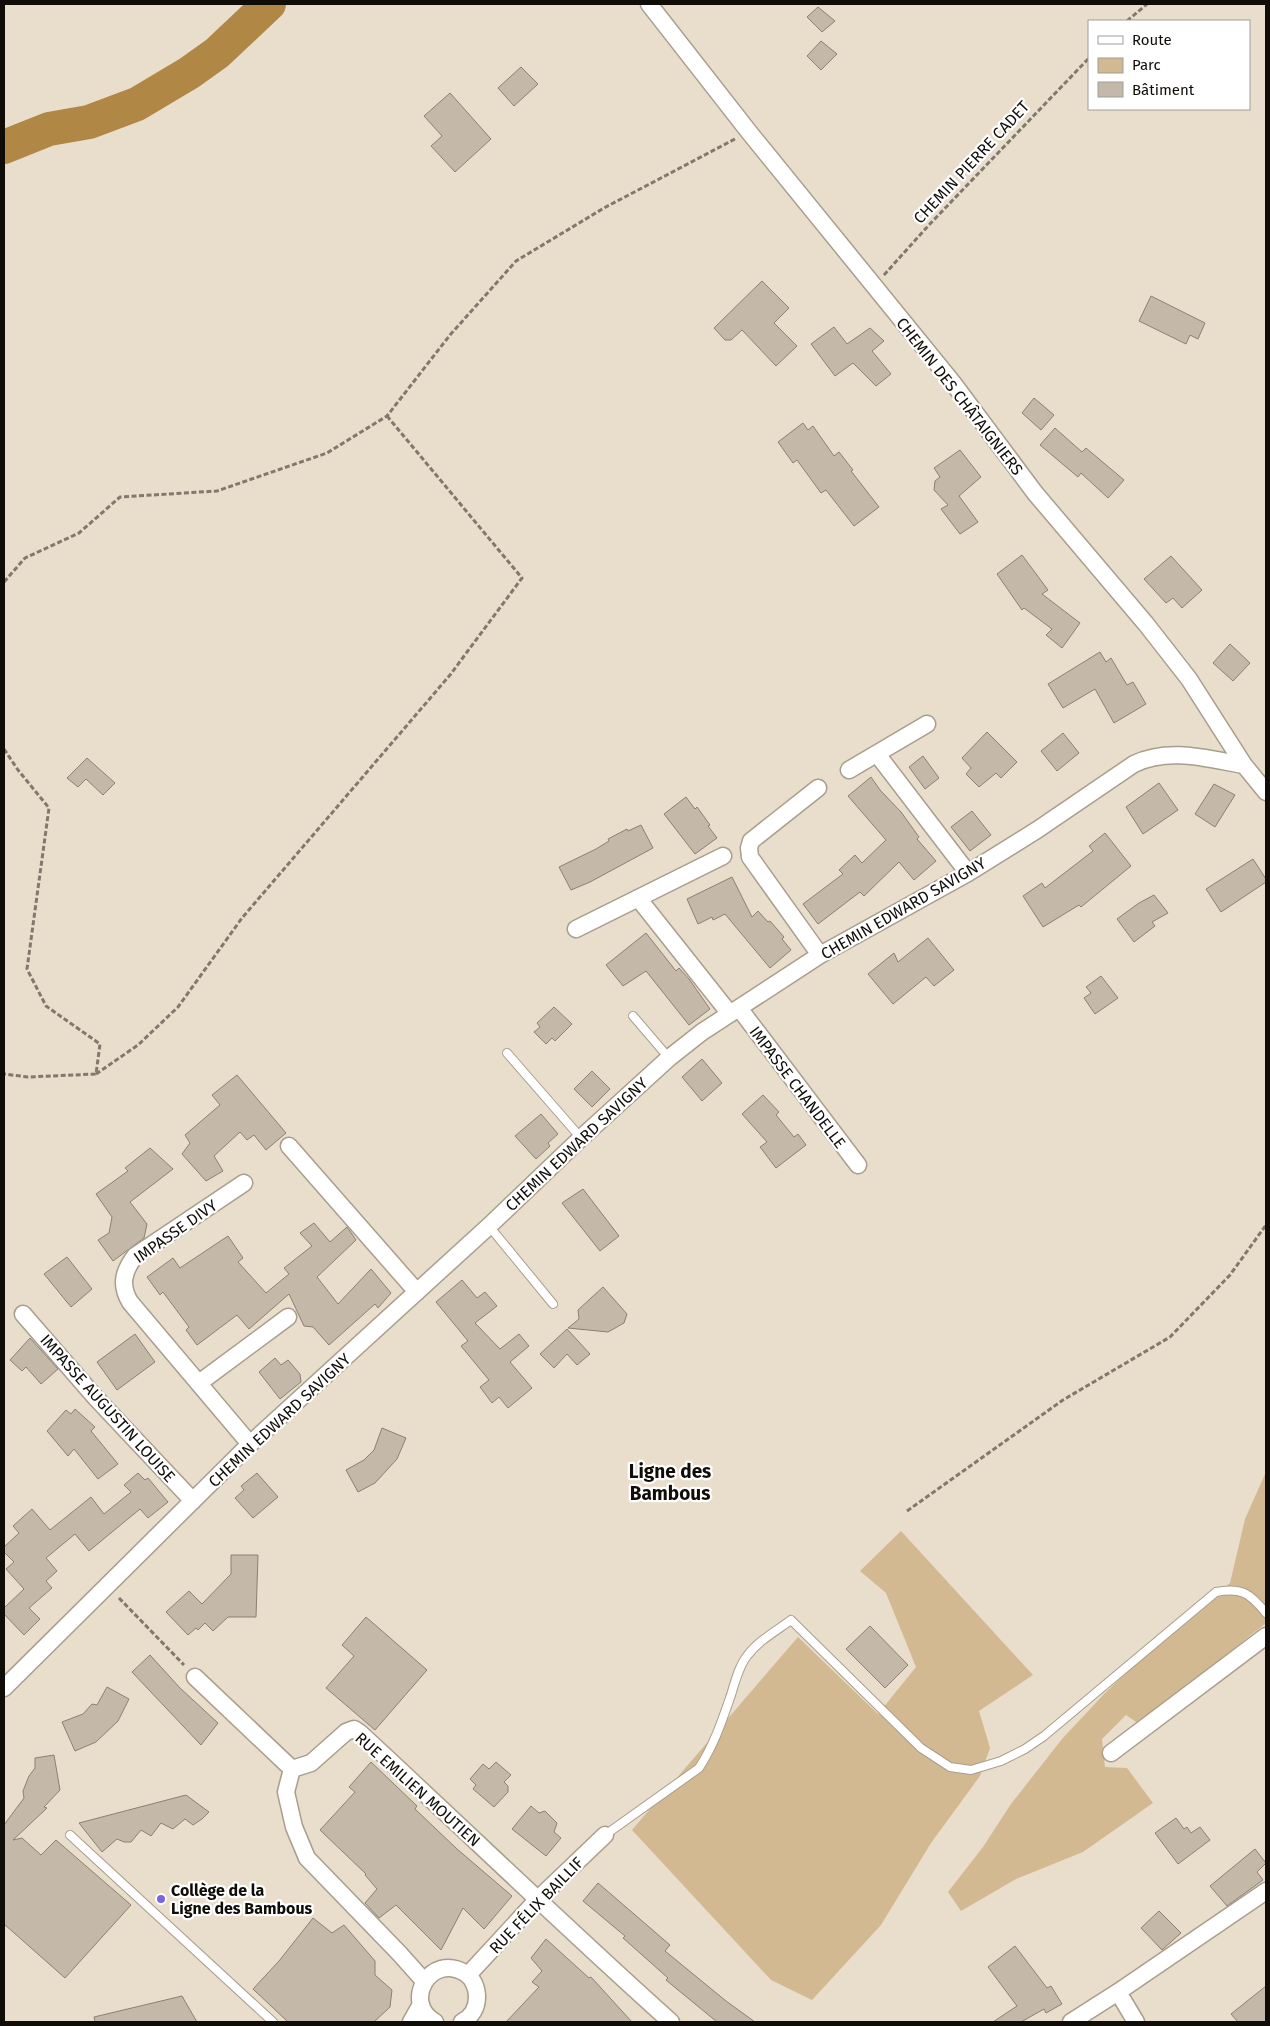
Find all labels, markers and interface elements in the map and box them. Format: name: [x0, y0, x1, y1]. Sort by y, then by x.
legend: [1088, 20, 1250, 110]
text: Route: [1132, 31, 1172, 49]
text: Parc: [1132, 56, 1161, 74]
text: Bâtiment: [1132, 81, 1195, 99]
street label: CHEMIN PIERRE CADET: [910, 97, 1034, 228]
street label: CHEMIN DES CHÂTAIGNIERS: [892, 313, 1028, 479]
street label: CHEMIN EDWARD SAVIGNY: [817, 853, 989, 963]
street label: IMPASSE CHANDELLE: [745, 1022, 850, 1152]
street label: CHEMIN EDWARD SAVIGNY: [501, 1073, 651, 1215]
street label: IMPASSE DIVY: [130, 1196, 221, 1267]
street label: IMPASSE AUGUSTIN LOUISE: [36, 1331, 179, 1486]
street label: CHEMIN EDWARD SAVIGNY: [204, 1349, 354, 1491]
district label: Ligne des Bambous: [629, 1460, 711, 1505]
street label: RUE EMILIEN MOUTIEN: [351, 1728, 484, 1850]
street label: RUE FÉLIX BAILLIF: [485, 1852, 587, 1958]
place label: Collège de la Ligne des Bambous: [171, 1881, 313, 1918]
marker: Collège de la Ligne des Bambous: [155, 1893, 167, 1905]

